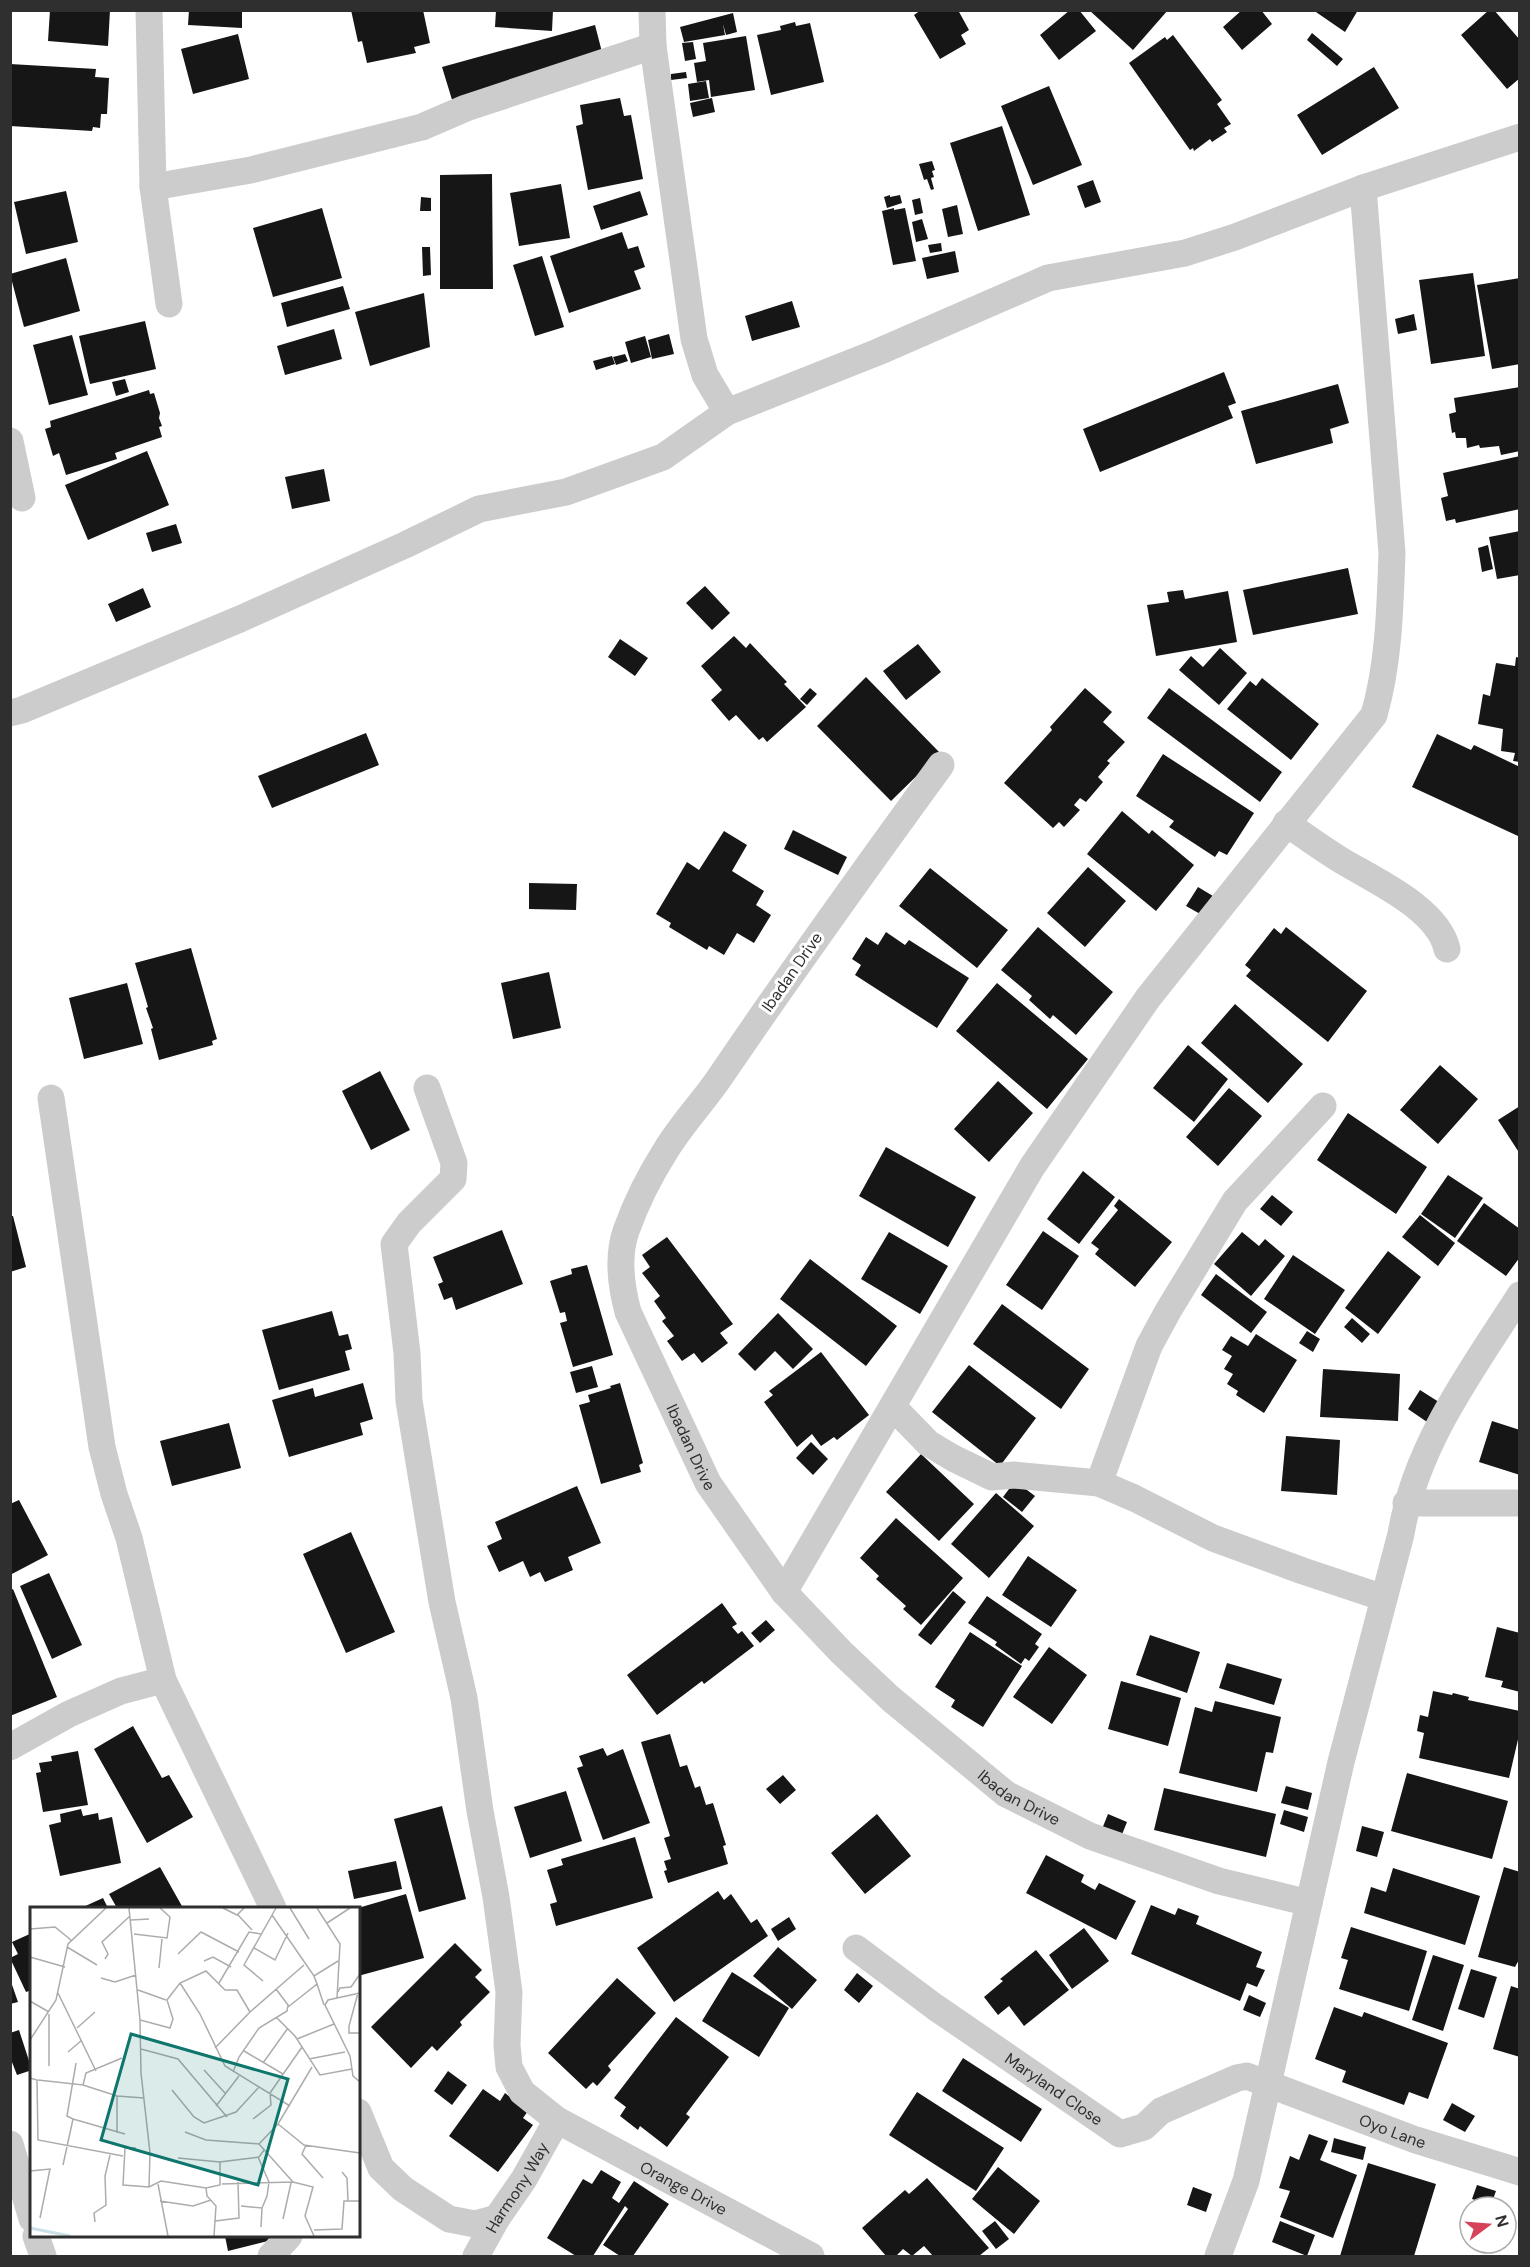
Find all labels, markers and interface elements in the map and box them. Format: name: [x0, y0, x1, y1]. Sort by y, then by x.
street label: Ibadan Drive: [757, 928, 827, 1016]
street label: Ibadan Drive: [662, 1401, 720, 1494]
street label: Ibadan Drive: [974, 1765, 1064, 1830]
inset map: [30, 1907, 360, 2237]
street label: Maryland Close: [1001, 2048, 1107, 2130]
street label: Oyo Lane: [1356, 2109, 1428, 2153]
street label: Harmony Way: [480, 2138, 553, 2236]
street label: Orange Drive: [636, 2156, 731, 2220]
north arrow: [1458, 2195, 1518, 2255]
text: N: [1490, 2212, 1514, 2230]

